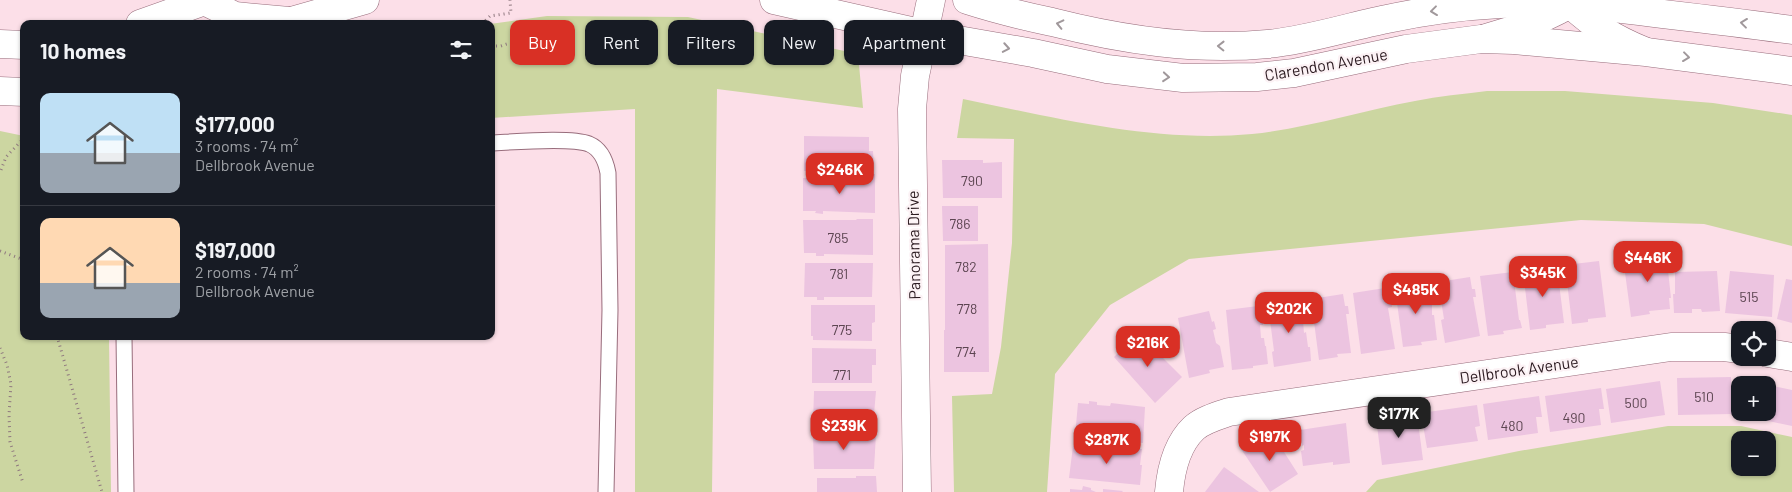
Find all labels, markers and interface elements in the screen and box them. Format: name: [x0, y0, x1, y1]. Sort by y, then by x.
one-way arrow: [1430, 5, 1438, 16]
one-way arrow: [1739, 19, 1748, 29]
chip: Buy: [510, 20, 575, 65]
chip: Rent: [585, 20, 658, 65]
chip: Filters: [668, 20, 754, 65]
chip: New: [764, 20, 834, 65]
chip: Apartment: [844, 20, 964, 65]
one-way arrow: [1057, 20, 1065, 30]
icon: filters: [447, 36, 475, 64]
text: 10 homes: [40, 38, 126, 63]
one-way arrow: [1216, 41, 1224, 51]
one-way arrow: [1002, 43, 1010, 53]
street label: Clarendon Avenue: [1263, 44, 1389, 84]
one-way arrow: [1682, 51, 1691, 61]
one-way arrow: [1162, 71, 1170, 82]
text: $177,000: [195, 111, 275, 136]
icon: home: [80, 113, 140, 173]
text: 3 rooms · 74 m²: [195, 136, 298, 155]
pin: $246K: [805, 152, 875, 195]
text: Dellbrook Avenue: [195, 155, 315, 174]
text: $246K: [817, 159, 863, 178]
house number: 790: [961, 172, 983, 189]
street label: Panorama Drive: [903, 190, 923, 300]
house number: 786: [949, 215, 971, 232]
house number: 785: [827, 229, 849, 246]
text: $197,000: [195, 237, 276, 262]
icon: home: [80, 238, 140, 298]
pin: $446K: [1613, 240, 1683, 283]
text: $446K: [1624, 247, 1672, 266]
pin: $345K: [1508, 256, 1578, 298]
house number: 782: [955, 258, 977, 275]
text: 2 rooms · 74 m²: [195, 262, 299, 281]
text: $345K: [1520, 262, 1566, 281]
house number: 781: [830, 265, 848, 282]
pin: $485K: [1381, 272, 1451, 315]
text: $485K: [1393, 279, 1439, 298]
text: Dellbrook Avenue: [195, 281, 315, 300]
house number: 515: [1740, 288, 1758, 305]
pin: $202K: [1254, 292, 1324, 334]
text: $202K: [1266, 298, 1312, 317]
house number: 778: [957, 300, 977, 317]
house number: 775: [832, 321, 852, 338]
map controls: [1731, 321, 1776, 476]
button: locate: [1731, 321, 1776, 366]
pin: $216K: [1113, 326, 1183, 368]
text: $216K: [1127, 332, 1169, 351]
house number: 774: [956, 343, 976, 360]
street label: Dellbrook Avenue: [1458, 351, 1580, 387]
house number: 771: [833, 366, 851, 383]
button: +: [1731, 376, 1776, 421]
house number: 510: [1694, 388, 1714, 405]
house number: 500: [1624, 394, 1648, 411]
pin: $177K: [1364, 396, 1434, 439]
text: $177K: [1379, 403, 1419, 422]
pin: $239K: [809, 408, 879, 451]
house number: 490: [1563, 409, 1585, 426]
text: $239K: [821, 415, 867, 434]
house number: 480: [1501, 417, 1523, 434]
pin: $197K: [1235, 420, 1305, 462]
pin: $287K: [1072, 422, 1142, 465]
text: $197K: [1249, 426, 1291, 445]
text: $287K: [1085, 429, 1129, 448]
button: −: [1731, 431, 1776, 476]

